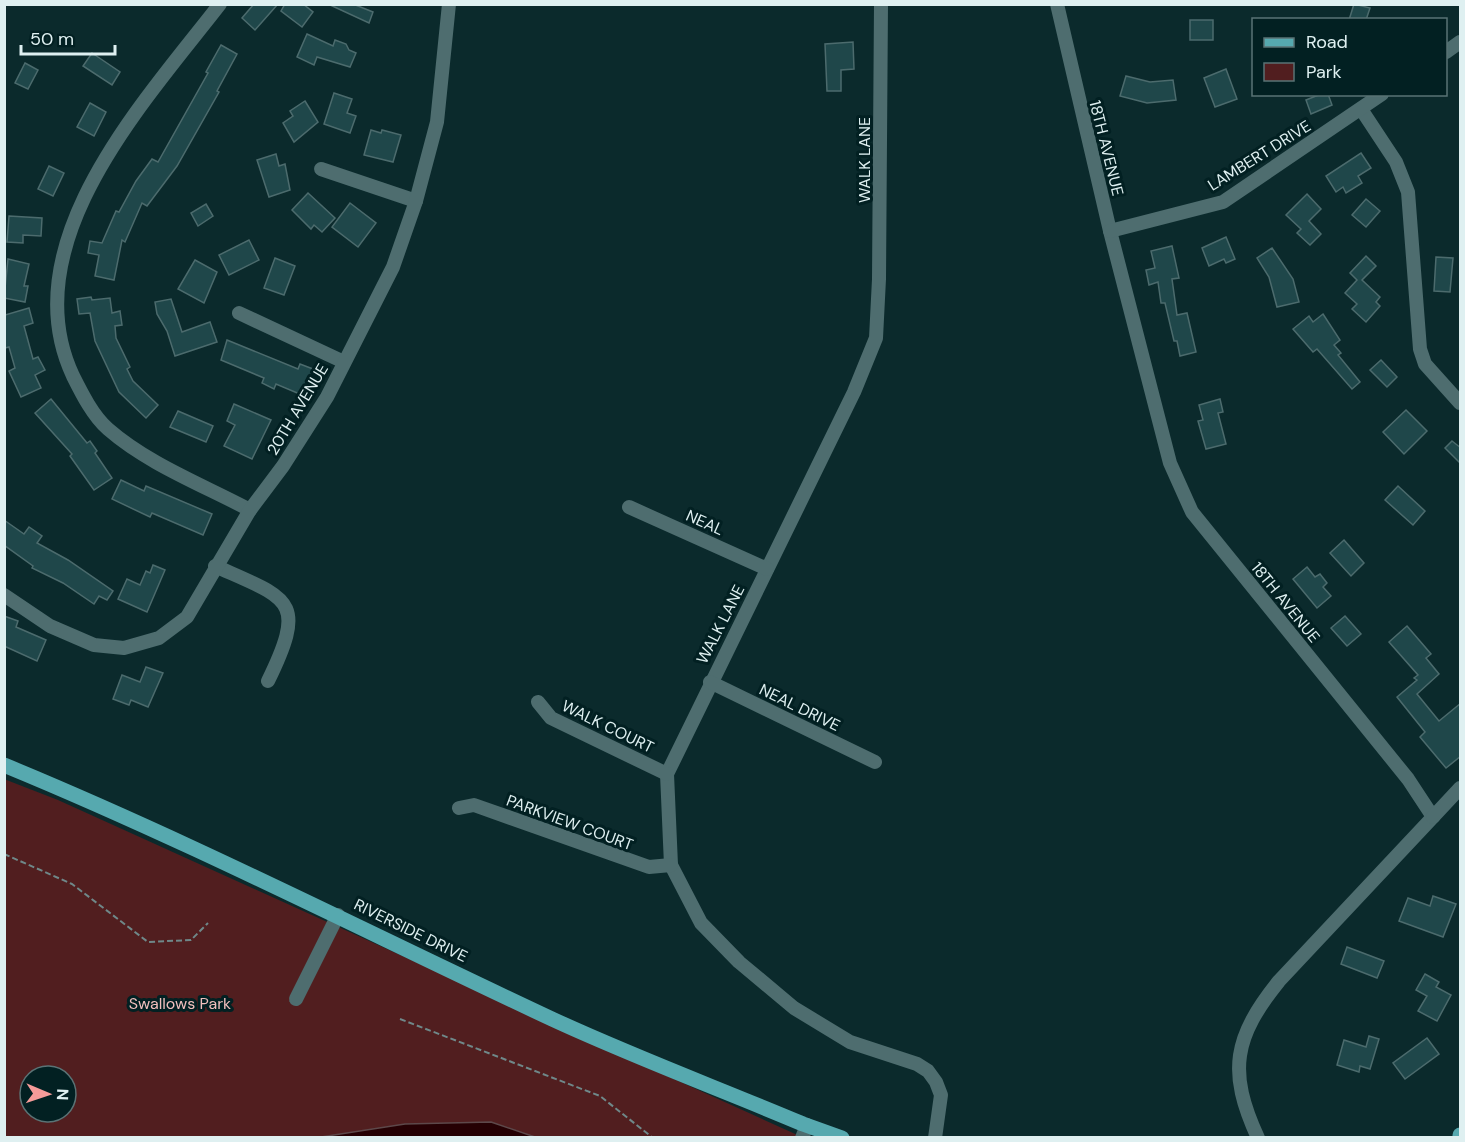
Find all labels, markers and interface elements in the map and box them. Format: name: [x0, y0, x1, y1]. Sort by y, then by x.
scale bar: [21, 18, 116, 56]
legend: [1252, 18, 1447, 96]
text: 50 m: [30, 27, 74, 51]
text: Road: [1306, 30, 1348, 54]
text: Park: [1306, 60, 1342, 84]
street label: 18TH AVENUE: [1085, 98, 1129, 198]
street label: LAMBERT DRIVE: [1204, 115, 1315, 196]
street label: WALK LANE: [854, 117, 875, 203]
street label: 20TH AVENUE: [262, 360, 333, 459]
street label: NEAL: [683, 505, 727, 540]
street label: 18TH AVENUE: [1247, 558, 1325, 647]
street label: WALK LANE: [692, 581, 749, 667]
street label: NEAL DRIVE: [756, 679, 844, 736]
street label: WALK COURT: [558, 695, 657, 758]
street label: PARKVIEW COURT: [504, 790, 636, 855]
street label: RIVERSIDE DRIVE: [351, 894, 471, 967]
park label: Swallows Park: [129, 993, 231, 1014]
north arrow: [18, 1064, 78, 1124]
text: N: [52, 1088, 73, 1101]

